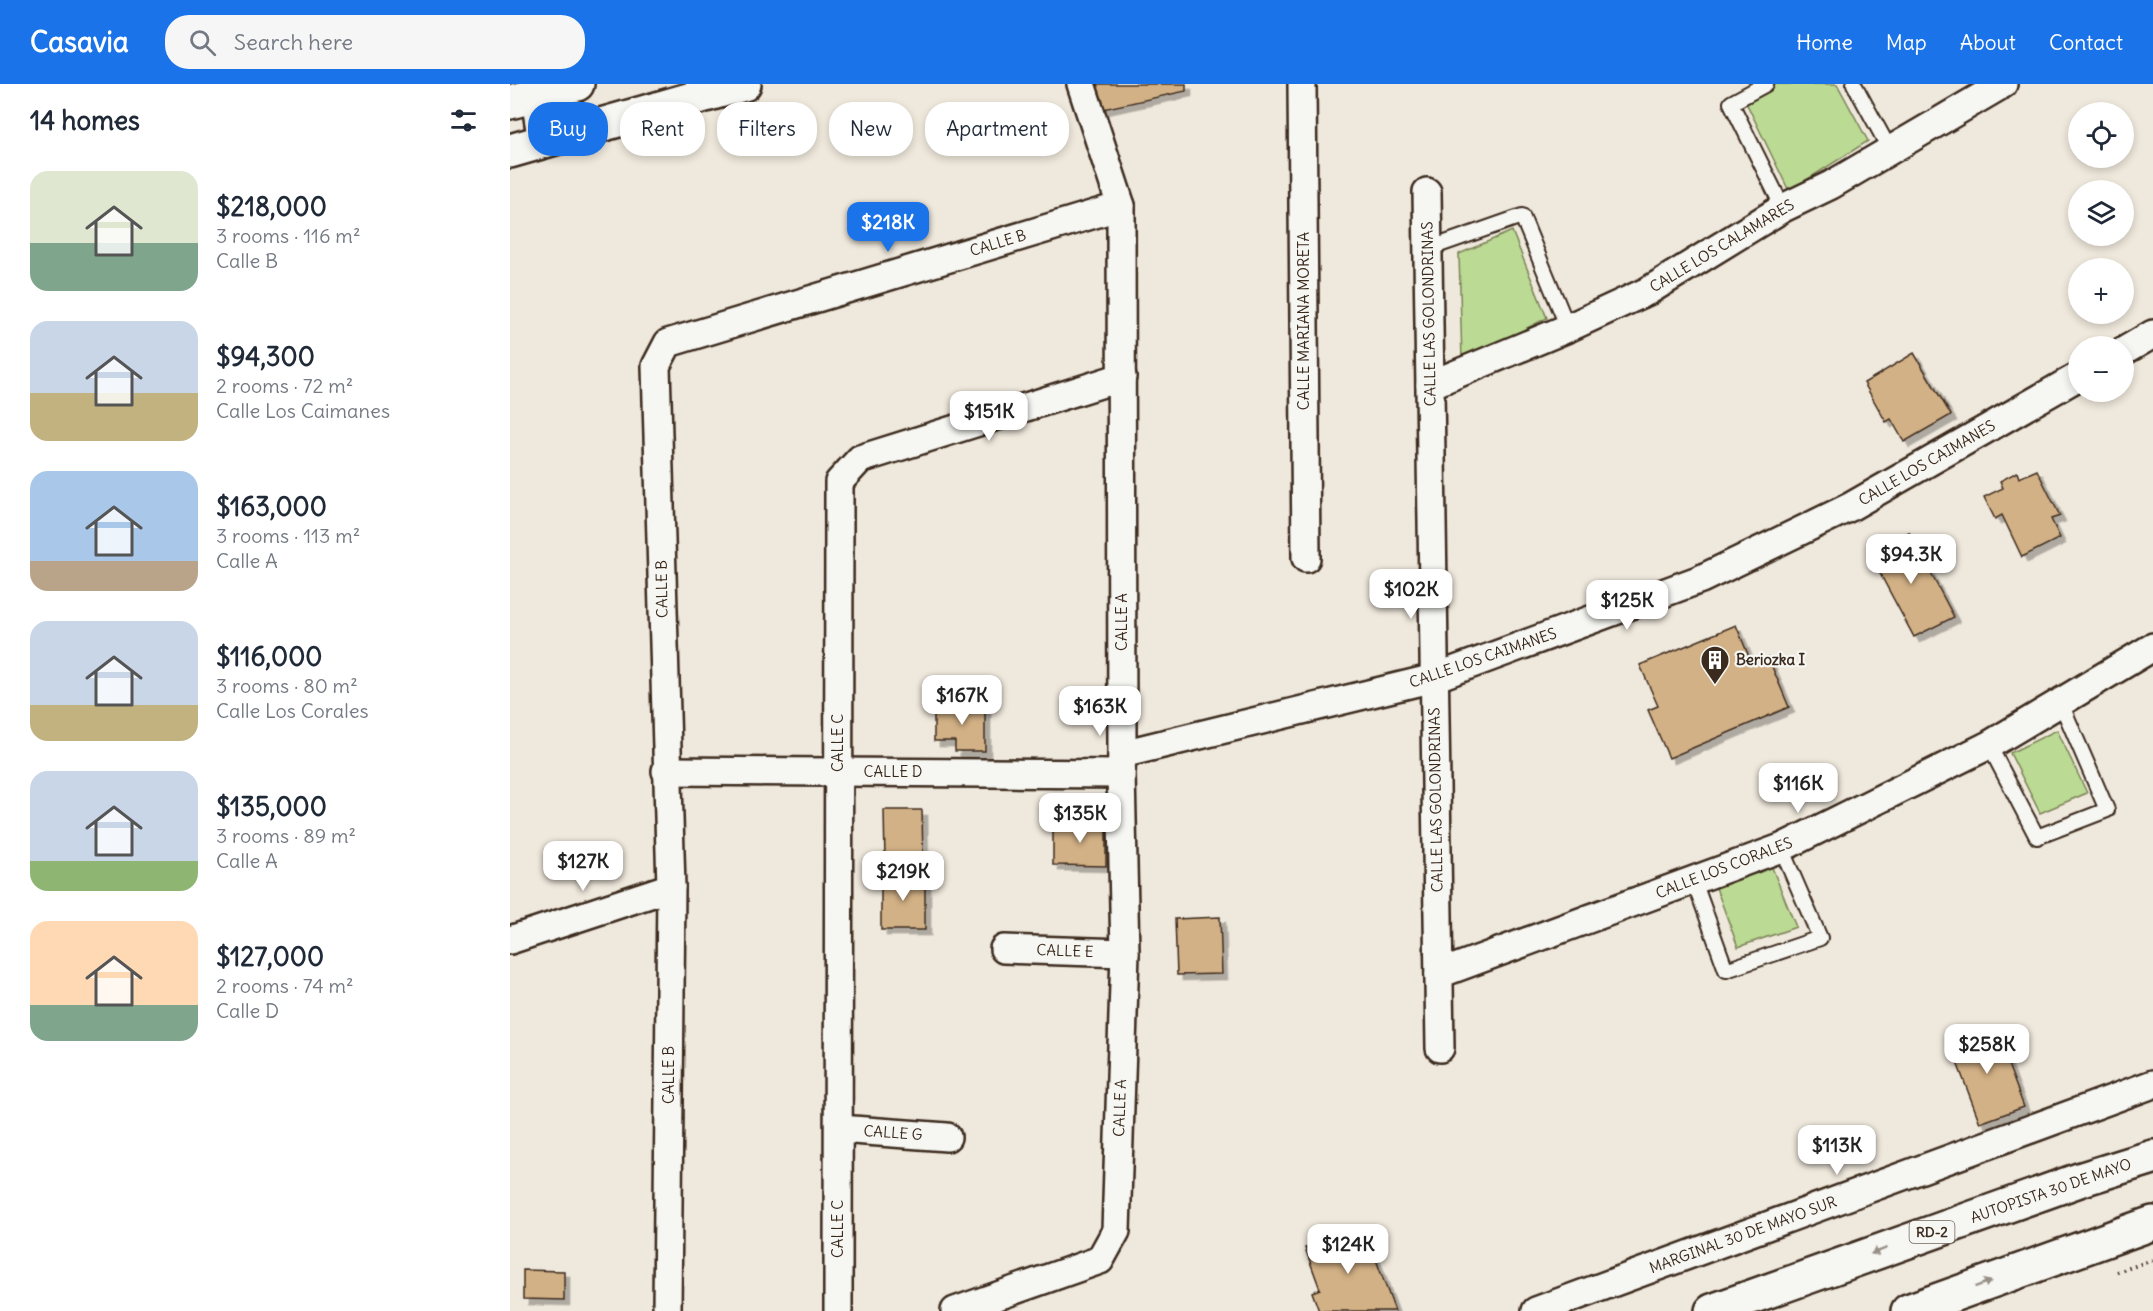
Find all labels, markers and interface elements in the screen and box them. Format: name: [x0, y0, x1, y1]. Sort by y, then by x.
search box: [165, 15, 585, 69]
text: Casavia: [30, 24, 129, 60]
icon: search: [186, 26, 219, 59]
text: Search here: [234, 28, 353, 56]
text: Home: [1796, 29, 1853, 56]
text: Map: [1886, 29, 1927, 56]
text: About: [1960, 29, 2016, 56]
text: Contact: [2049, 29, 2123, 56]
chip: Buy: [528, 102, 608, 156]
chip: Rent: [620, 102, 705, 156]
chip: Filters: [717, 102, 817, 156]
chip: New: [829, 102, 913, 156]
chip: Apartment: [925, 102, 1069, 156]
map controls: [2068, 102, 2134, 402]
button: locate: [2068, 102, 2134, 168]
text: 14 homes: [30, 104, 140, 137]
icon: filters: [447, 104, 480, 137]
button: layers: [2068, 180, 2134, 246]
text: $218,000: [216, 190, 327, 223]
icon: home: [78, 195, 150, 267]
street label: CALLE LOS CALAMARES: [1646, 195, 1797, 296]
pin: $218K: [846, 202, 930, 253]
text: $218K: [861, 209, 915, 234]
street label: CALLE LAS GOLONDRINAS: [1417, 221, 1440, 407]
text: 3 rooms · 116 m²: [216, 223, 360, 248]
street label: CALLE B: [967, 225, 1029, 260]
street label: CALLE MARIANA MORETA: [1294, 231, 1313, 410]
text: Calle B: [216, 248, 278, 273]
button: +: [2068, 258, 2134, 324]
button: −: [2068, 336, 2134, 402]
text: $94,300: [216, 340, 315, 373]
icon: home: [78, 345, 150, 417]
text: 2 rooms · 72 m²: [216, 373, 353, 398]
pin: $151K: [947, 391, 1031, 442]
text: Calle Los Caimanes: [216, 398, 390, 423]
text: $151K: [964, 398, 1014, 423]
street label: CALLE LOS CAIMANES: [1855, 416, 1998, 509]
text: $163,000: [216, 490, 327, 523]
icon: home: [78, 495, 150, 567]
text: 3 rooms · 113 m²: [216, 523, 360, 548]
pin: $94.3K: [1862, 534, 1960, 585]
text: $94.3K: [1880, 541, 1942, 566]
text: Calle A: [216, 548, 278, 573]
street label: CALLE B: [651, 560, 672, 618]
pin: $102K: [1369, 569, 1453, 620]
text: $102K: [1383, 576, 1439, 601]
pin: $125K: [1585, 580, 1669, 631]
text: $125K: [1600, 587, 1654, 612]
street label: CALLE A: [1112, 593, 1131, 651]
street label: CALLE LOS CAIMANES: [1407, 623, 1559, 692]
text: $116,000: [216, 640, 322, 673]
building icon: Beriozka I: [1699, 644, 1731, 686]
icon: home: [78, 645, 150, 717]
place label: Beriozka I: [1736, 650, 1806, 669]
text: 3 rooms · 80 m²: [216, 673, 358, 698]
pin: $167K: [920, 675, 1004, 726]
text: $167K: [936, 682, 988, 707]
pin: $163K: [1058, 686, 1142, 737]
text: $163K: [1073, 693, 1127, 718]
text: Calle Los Corales: [216, 698, 369, 723]
street label: CALLE LAS GOLONDRINAS: [1424, 707, 1447, 893]
street label: CALLE C: [828, 714, 847, 772]
street label: CALLE D: [864, 762, 922, 781]
pin: $116K: [1756, 763, 1840, 814]
text: $116K: [1773, 770, 1823, 795]
text: $135,000: [216, 790, 327, 823]
pin: $135K: [1038, 793, 1122, 844]
icon: home: [78, 795, 150, 867]
text: $135K: [1053, 800, 1107, 825]
text: 3 rooms · 89 m²: [216, 823, 356, 848]
street label: CALLE LOS CORALES: [1653, 833, 1795, 902]
pin: $127K: [541, 841, 625, 892]
text: Calle A: [216, 848, 278, 873]
text: $127K: [557, 848, 609, 873]
pin: $219K: [861, 851, 945, 902]
text: $219K: [876, 858, 930, 883]
text: $127,000: [216, 940, 324, 973]
street label: CALLE E: [1036, 940, 1094, 961]
icon: home: [78, 945, 150, 1017]
text: 2 rooms · 74 m²: [216, 973, 353, 998]
text: Calle D: [216, 998, 279, 1023]
pin: $258K: [1945, 1024, 2029, 1075]
text: $258K: [1958, 1031, 2016, 1056]
street label: CALLE B: [659, 1046, 678, 1104]
street label: CALLE A: [1109, 1078, 1130, 1137]
street label: CALLE G: [863, 1121, 923, 1144]
pin: $113K: [1795, 1125, 1879, 1176]
text: $113K: [1812, 1132, 1862, 1157]
street label: AUTOPISTA 30 DE MAYO: [1968, 1154, 2134, 1227]
street label: MARGINAL 30 DE MAYO SUR: [1647, 1192, 1840, 1277]
street label: CALLE C: [828, 1200, 847, 1258]
road number: RD-2: [1910, 1221, 1954, 1243]
pin: $124K: [1306, 1224, 1390, 1275]
text: $124K: [1321, 1231, 1375, 1256]
one-way arrow: [1870, 1247, 1888, 1257]
one-way arrow: [1974, 1279, 1992, 1289]

